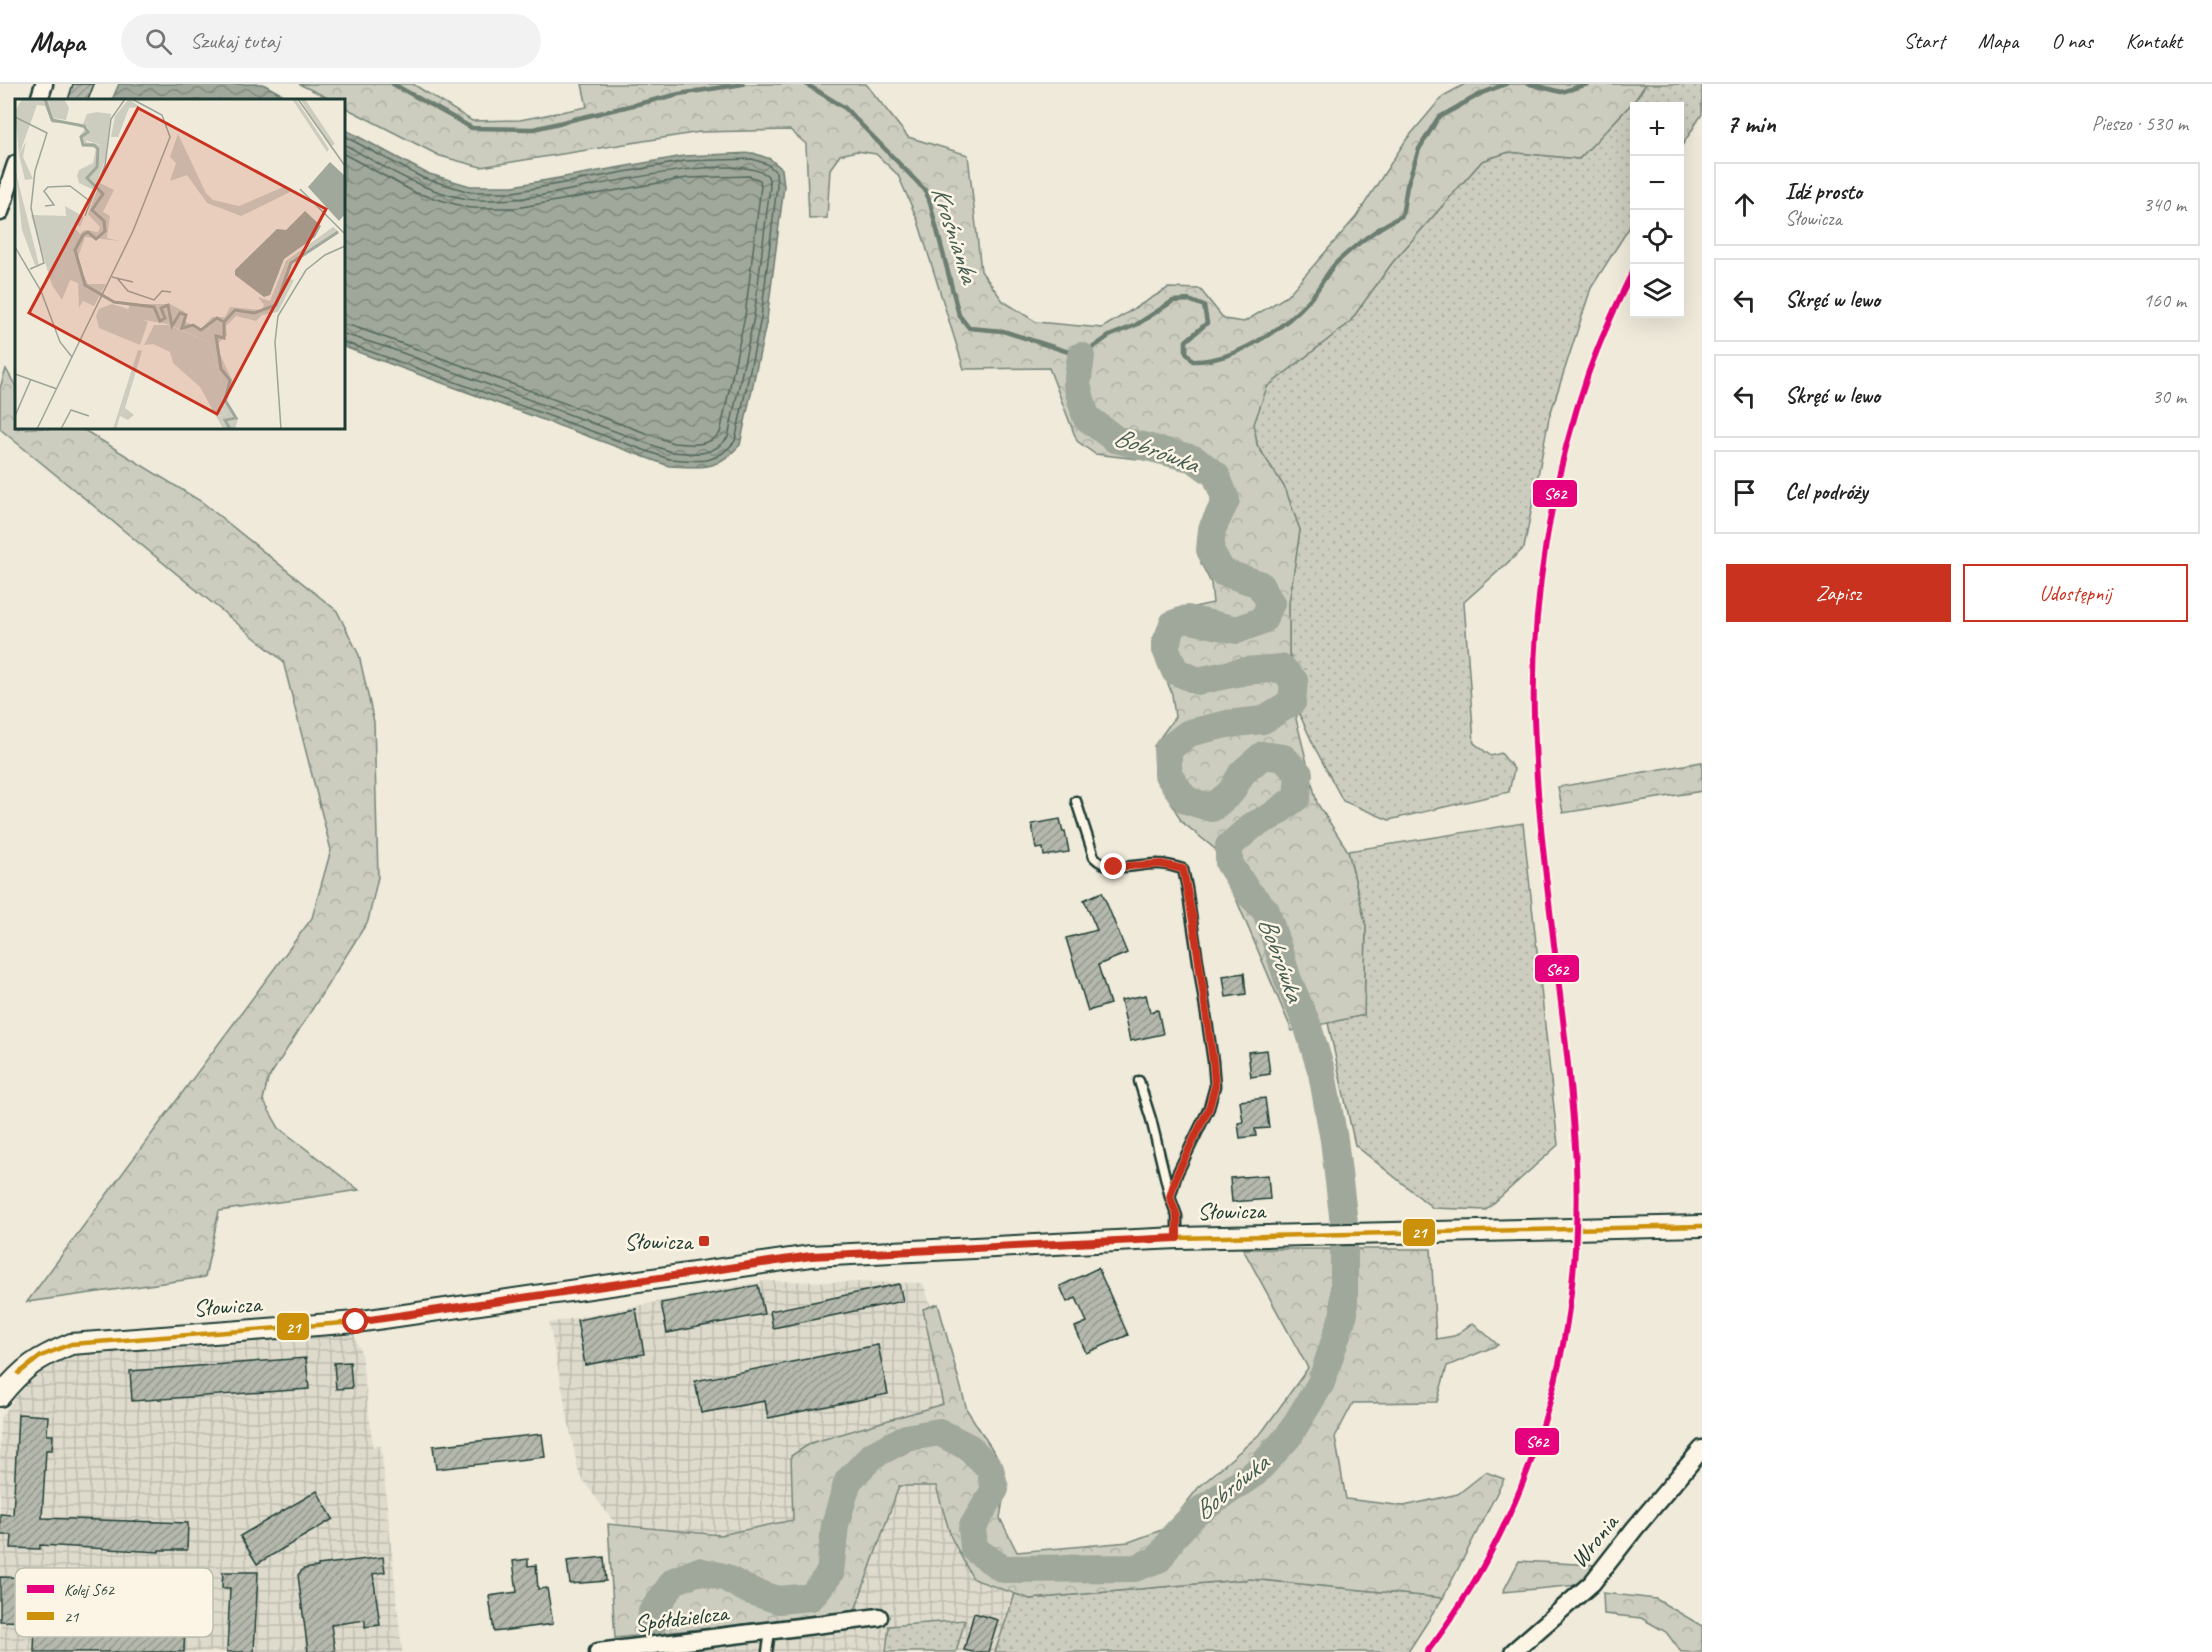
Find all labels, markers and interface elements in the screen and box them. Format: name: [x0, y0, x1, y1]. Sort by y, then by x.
search box: [121, 14, 541, 68]
text: Mapa: [30, 24, 85, 59]
icon: search: [142, 25, 175, 58]
text: Szukaj tutaj: [190, 27, 280, 55]
text: Start: [1904, 28, 1945, 54]
text: Mapa: [1978, 28, 2018, 54]
text: O nas: [2051, 28, 2093, 54]
text: Kontakt: [2126, 28, 2182, 54]
inset map: [15, 99, 345, 429]
map controls: [1630, 102, 1684, 318]
button: +: [1630, 102, 1684, 156]
text: 7 min: [1726, 107, 1776, 140]
text: Pieszo · 530 m: [2092, 111, 2188, 136]
button: −: [1630, 156, 1684, 210]
text: Idź prosto: [1785, 178, 1862, 206]
water label: Krośnianka: [924, 182, 987, 289]
icon: ahead: [1728, 188, 1761, 221]
text: 340 m: [2143, 192, 2186, 217]
text: Słowicza: [1785, 206, 1842, 231]
button: locate: [1630, 210, 1684, 264]
button: layers: [1630, 264, 1684, 318]
icon: left: [1728, 284, 1761, 317]
text: Skręć w lewo: [1785, 286, 1880, 314]
text: 160 m: [2143, 288, 2186, 313]
icon: left: [1728, 380, 1761, 413]
text: Skręć w lewo: [1785, 382, 1880, 410]
text: 30 m: [2152, 384, 2186, 409]
water label: Bobrówka: [1110, 420, 1205, 481]
icon: arrive: [1728, 476, 1761, 509]
text: Cel podróży: [1785, 478, 1868, 506]
line badge: S62: [1532, 479, 1578, 508]
text: S62: [1544, 484, 1568, 504]
button: Zapisz: [1726, 564, 1951, 622]
button: Udostępnij: [1963, 564, 2188, 622]
route end: [1100, 853, 1126, 879]
water label: Bobrówka: [1251, 913, 1312, 1008]
line badge: S62: [1534, 954, 1580, 983]
text: S62: [1546, 960, 1570, 980]
street label: Słowicza: [1197, 1195, 1267, 1227]
line badge: 21: [1402, 1218, 1436, 1247]
text: 21: [1412, 1223, 1428, 1243]
place label: Słowicza: [624, 1226, 694, 1256]
marker: Słowicza: [697, 1234, 711, 1248]
street label: Słowicza: [192, 1289, 264, 1323]
route start: [342, 1308, 368, 1334]
line badge: 21: [276, 1312, 310, 1341]
text: 21: [286, 1318, 302, 1338]
line badge: S62: [1514, 1427, 1560, 1456]
text: S62: [1526, 1432, 1550, 1452]
water label: Bobrówka: [1187, 1445, 1277, 1527]
street label: Wronia: [1564, 1507, 1626, 1574]
legend: [15, 1568, 213, 1637]
text: Kolej S62: [64, 1580, 116, 1600]
street label: Spółdzielcza: [633, 1597, 732, 1639]
text: 21: [64, 1607, 79, 1627]

